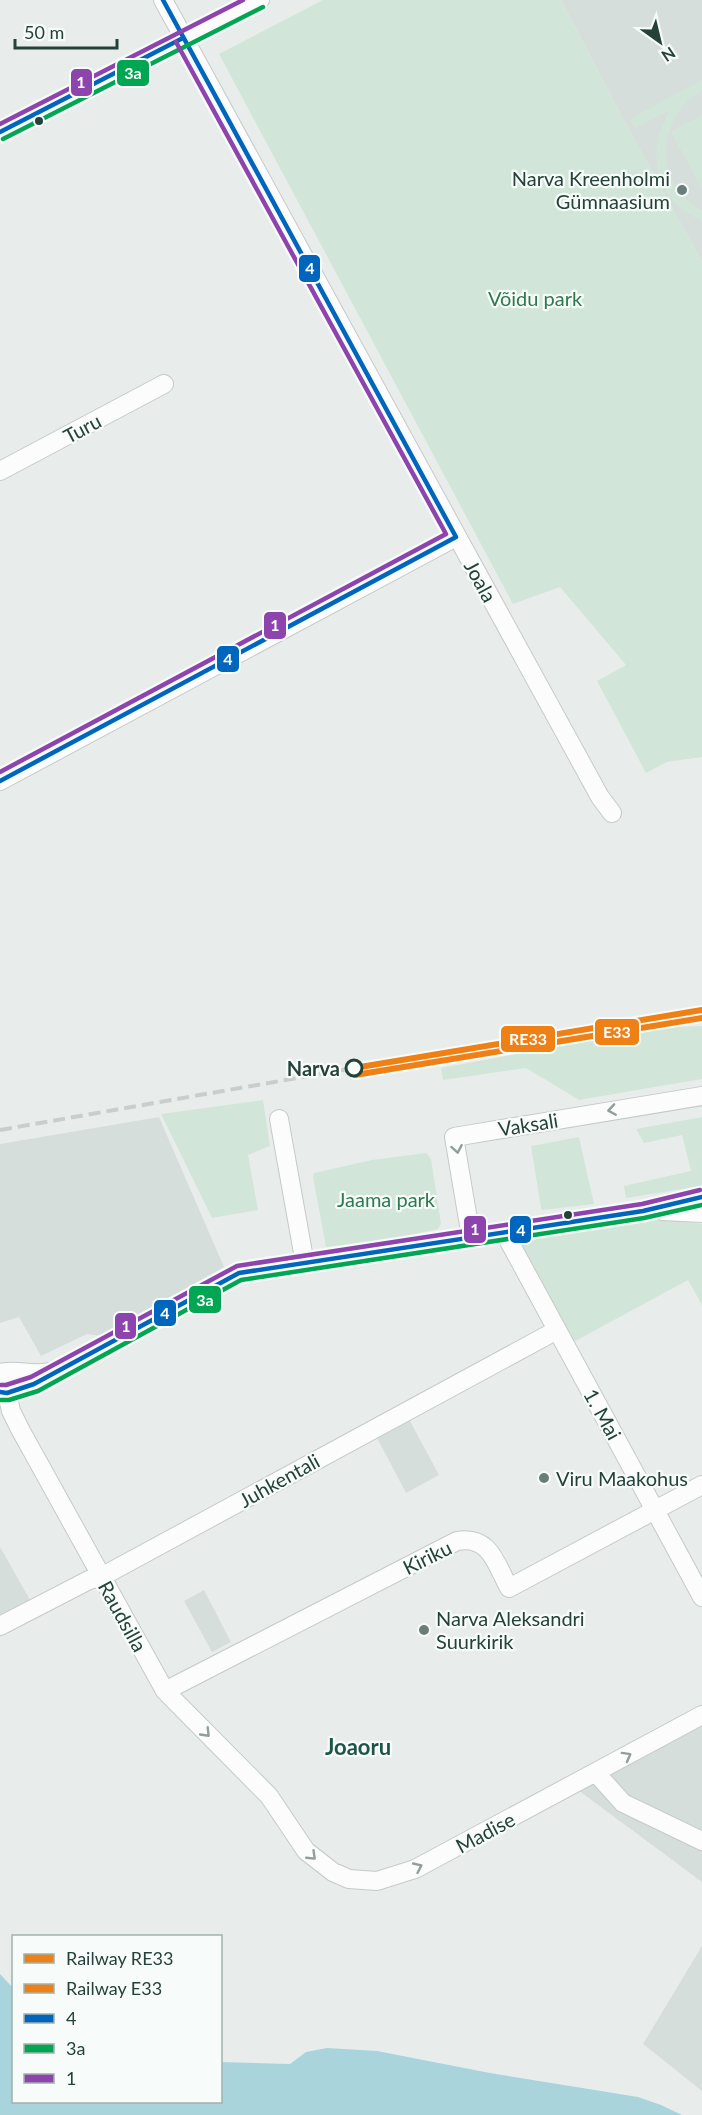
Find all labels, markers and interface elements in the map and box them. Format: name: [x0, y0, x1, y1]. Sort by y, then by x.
scale bar: [15, 12, 117, 50]
north arrow: [630, 12, 690, 72]
text: 50 m: [24, 21, 64, 43]
text: N: [658, 44, 679, 66]
line badge: 3a: [116, 59, 150, 87]
text: 3a: [124, 63, 142, 82]
line badge: 1: [70, 68, 93, 97]
text: 1: [76, 72, 86, 91]
unlabelled marker: [33, 115, 45, 127]
place label: Narva Kreenholmi Gümnaasium: [512, 166, 670, 213]
marker: Narva Kreenholmi Gümnaasium: [675, 183, 689, 197]
line badge: 4: [298, 254, 321, 283]
text: 4: [305, 258, 315, 277]
park label: Võidu park: [488, 286, 583, 310]
street label: Turu: [59, 408, 105, 448]
street label: Joala: [460, 556, 502, 606]
line badge: 1: [263, 611, 287, 640]
text: 1: [270, 615, 280, 634]
line badge: 4: [216, 645, 240, 673]
text: 4: [223, 649, 233, 668]
line badge: E33: [594, 1018, 640, 1046]
text: E33: [603, 1022, 631, 1041]
line badge: RE33: [500, 1025, 556, 1053]
text: RE33: [509, 1029, 547, 1048]
place label: Narva: [287, 1056, 340, 1080]
marker: Narva: [345, 1059, 363, 1077]
one-way arrow: [607, 1103, 617, 1116]
street label: Vaksali: [496, 1107, 560, 1141]
one-way arrow: [450, 1145, 462, 1154]
park label: Jaama park: [337, 1187, 436, 1211]
unlabelled marker: [562, 1209, 574, 1221]
line badge: 1: [463, 1215, 487, 1244]
line badge: 4: [509, 1215, 532, 1244]
text: 1: [470, 1219, 480, 1238]
text: 4: [516, 1220, 526, 1239]
line badge: 3a: [188, 1285, 222, 1314]
text: 3a: [196, 1290, 214, 1309]
line badge: 4: [153, 1299, 177, 1327]
text: 4: [160, 1303, 170, 1322]
line badge: 1: [114, 1312, 137, 1340]
text: 1: [121, 1316, 131, 1335]
street label: 1. Mai: [579, 1384, 627, 1444]
street label: Juhkentali: [235, 1448, 323, 1512]
place label: Viru Maakohus: [556, 1466, 688, 1490]
marker: Viru Maakohus: [537, 1471, 551, 1485]
street label: Kiriku: [399, 1535, 455, 1579]
street label: Raudsilla: [94, 1576, 152, 1656]
place label: Narva Aleksandri Suurkirik: [436, 1606, 585, 1653]
marker: Narva Aleksandri Suurkirik: [417, 1623, 431, 1637]
one-way arrow: [198, 1725, 209, 1736]
district label: Joaoru: [325, 1733, 391, 1760]
one-way arrow: [621, 1752, 631, 1763]
street label: Madise: [451, 1807, 519, 1857]
one-way arrow: [305, 1848, 316, 1859]
one-way arrow: [411, 1863, 422, 1875]
legend: [12, 1935, 222, 2103]
text: Railway RE33: [66, 1947, 173, 1969]
text: Railway E33: [66, 1977, 162, 1999]
text: 4: [66, 2007, 76, 2029]
text: 3a: [66, 2037, 85, 2059]
text: 1: [66, 2067, 76, 2089]

